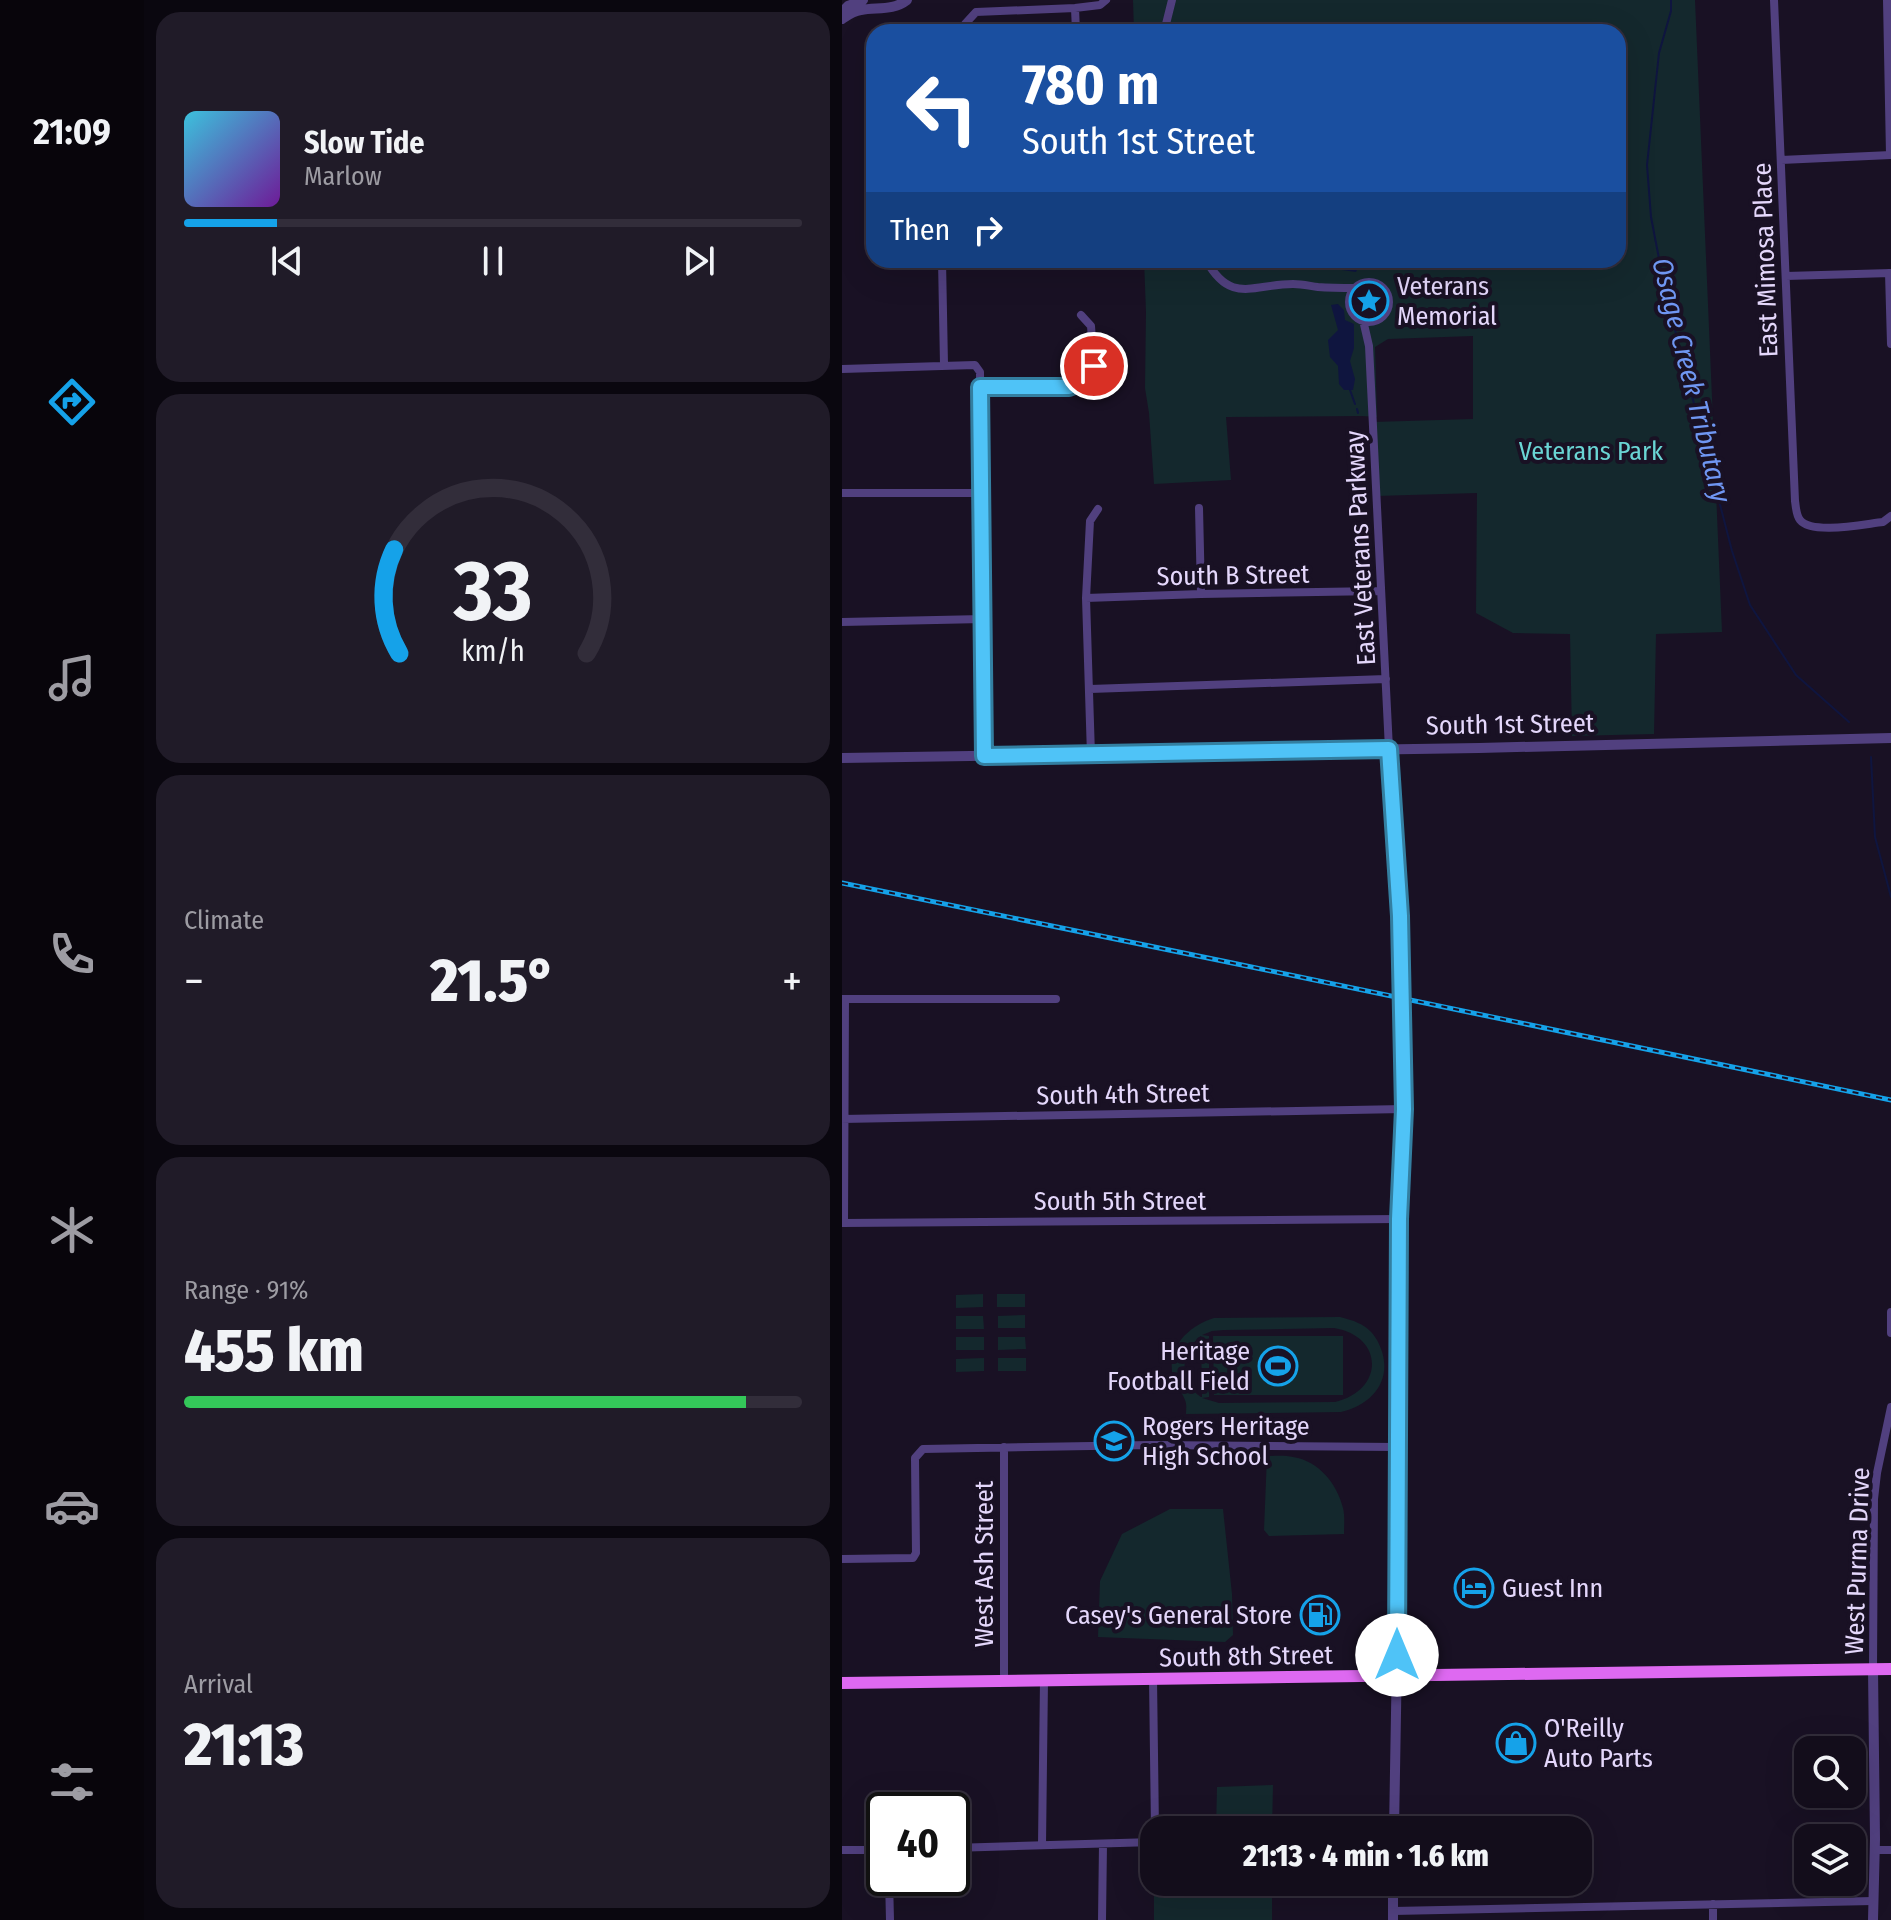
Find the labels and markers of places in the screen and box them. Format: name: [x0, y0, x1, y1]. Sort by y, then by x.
place label: Veterans Memorial: [1397, 271, 1497, 332]
place icon: Veterans Memorial: [1348, 280, 1390, 322]
pin: [1060, 332, 1128, 400]
place label: Heritage Football Field: [1107, 1336, 1250, 1397]
sports icon: Heritage Football Field: [1257, 1345, 1299, 1387]
place label: Rogers Heritage High School: [1142, 1411, 1310, 1472]
school or university icon: Rogers Heritage High School: [1093, 1420, 1135, 1462]
hotel icon: Guest Inn: [1453, 1567, 1495, 1609]
place label: Guest Inn: [1502, 1573, 1603, 1604]
fuel station icon: Casey's General Store: [1299, 1594, 1341, 1636]
place label: Casey's General Store: [1065, 1600, 1292, 1631]
place label: O'Reilly Auto Parts: [1544, 1713, 1653, 1774]
shop icon: O'Reilly Auto Parts: [1495, 1722, 1537, 1764]

